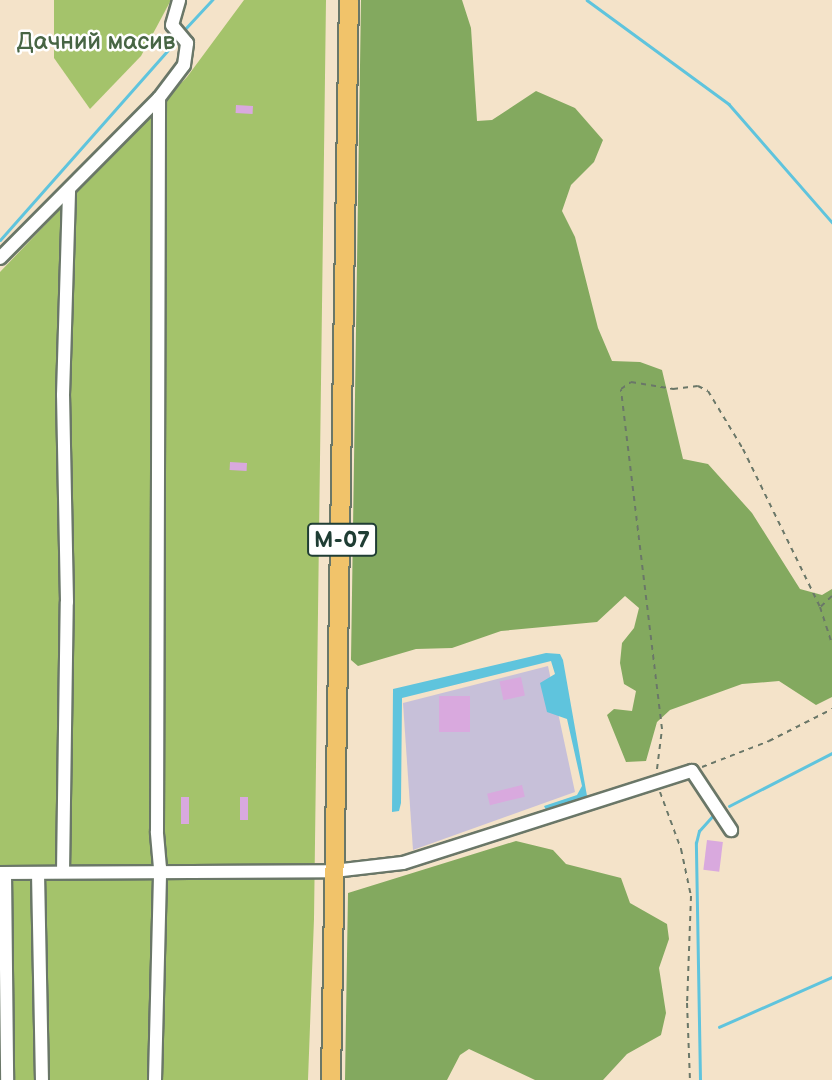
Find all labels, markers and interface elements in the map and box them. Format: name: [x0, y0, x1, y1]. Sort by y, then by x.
park label: Дачний масив: [17, 28, 175, 56]
road number: М-07: [307, 520, 377, 560]

